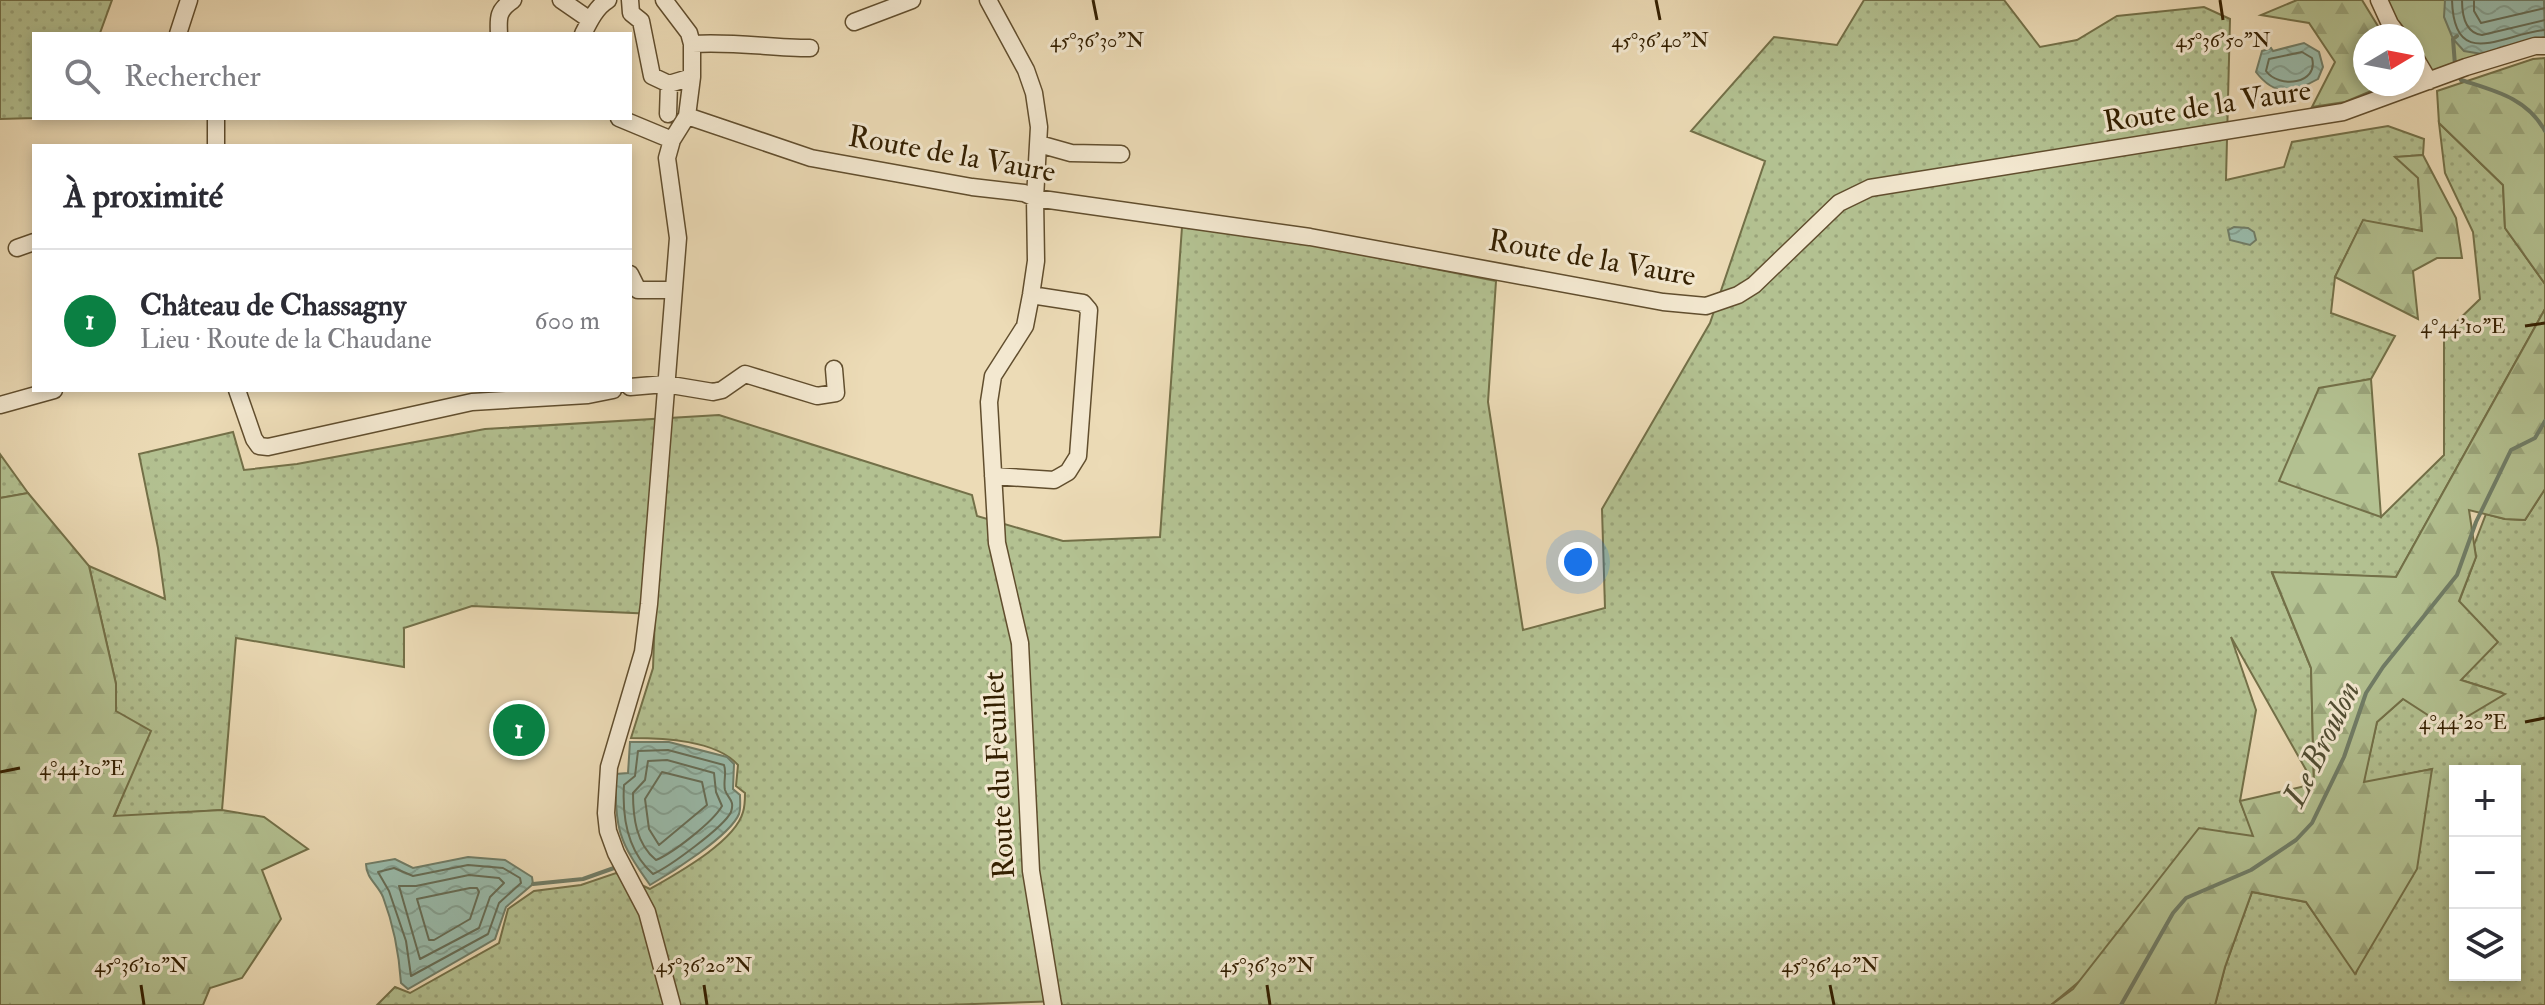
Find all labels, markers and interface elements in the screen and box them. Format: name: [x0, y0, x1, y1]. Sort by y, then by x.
north arrow: [2353, 24, 2425, 96]
text: 45°36'30"N: [1050, 28, 1144, 53]
text: 45°36'40"N: [1611, 28, 1709, 53]
text: 45°36'50"N: [2175, 28, 2271, 53]
search box: [32, 32, 632, 120]
icon: search: [60, 54, 104, 98]
text: Rechercher: [124, 58, 261, 95]
street label: Route de la Vaure: [2101, 71, 2313, 141]
street label: Route de la Vaure: [845, 118, 1059, 190]
text: À proximité: [64, 175, 223, 218]
street label: Route de la Vaure: [1485, 222, 1699, 294]
text: Château de Chassagny: [140, 287, 406, 324]
text: 1: [85, 305, 95, 337]
text: 600 m: [535, 305, 600, 337]
text: 4°44'10"E: [2421, 314, 2505, 339]
text: Lieu · Route de la Chaudane: [140, 324, 432, 356]
your location: [1558, 542, 1598, 582]
street label: Route du Feuillet: [975, 670, 1023, 880]
water label: Le Broulon: [2274, 675, 2369, 815]
pin: 1: [493, 700, 545, 760]
text: 4°44'20"E: [2419, 710, 2507, 735]
text: 4°44'10"E: [40, 756, 124, 781]
map controls: [2449, 765, 2521, 981]
button: +: [2449, 765, 2521, 837]
button: −: [2449, 837, 2521, 909]
button: layers: [2449, 909, 2521, 981]
text: 45°36'10"N: [94, 953, 188, 978]
text: 45°36'20"N: [656, 953, 752, 978]
text: 45°36'30"N: [1220, 953, 1314, 978]
text: 45°36'40"N: [1781, 953, 1879, 978]

